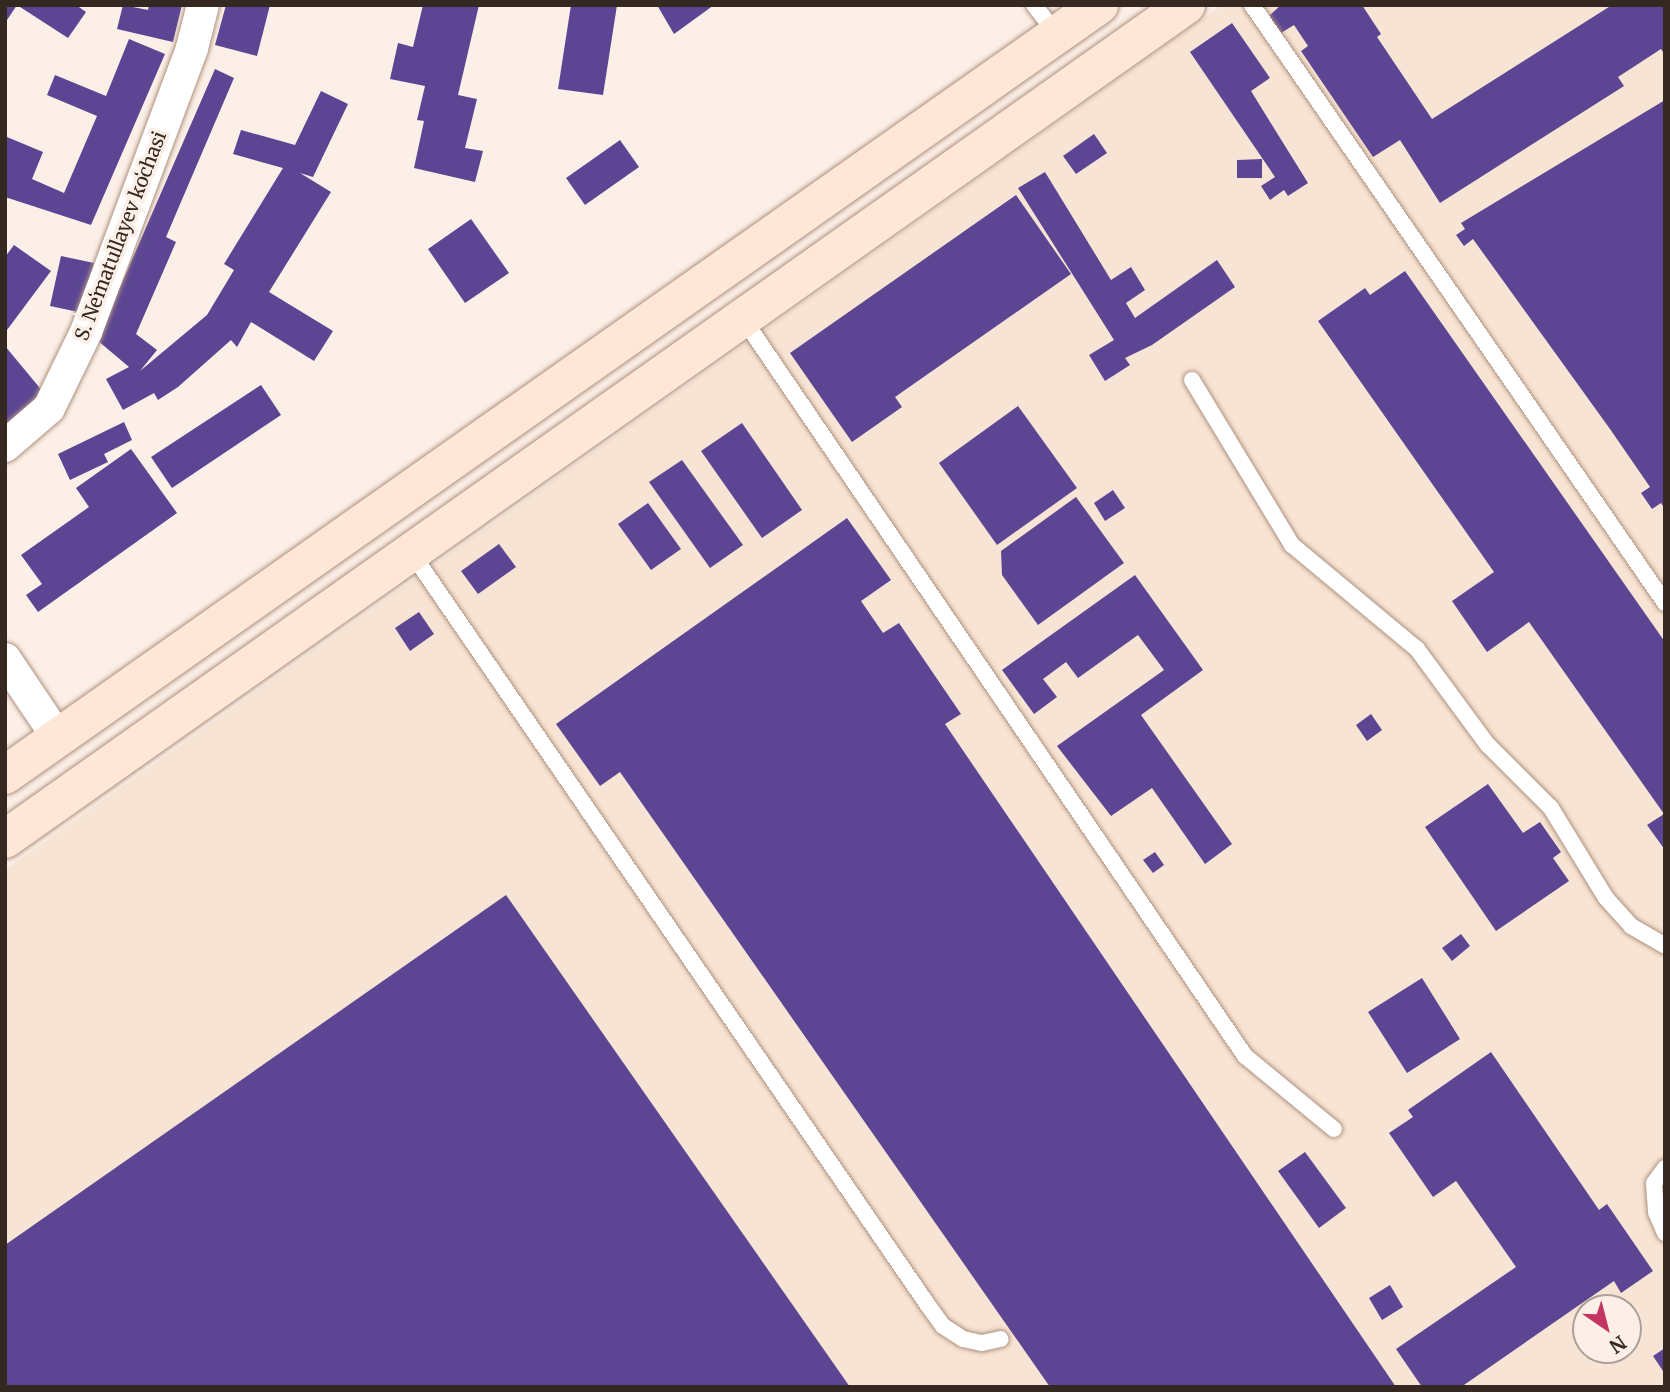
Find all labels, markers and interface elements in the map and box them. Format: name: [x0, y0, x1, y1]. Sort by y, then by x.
street label: S. Neʻmatullayev koʻchasi: [71, 128, 171, 344]
north arrow: [1572, 1294, 1642, 1364]
text: N: [1605, 1330, 1631, 1359]

